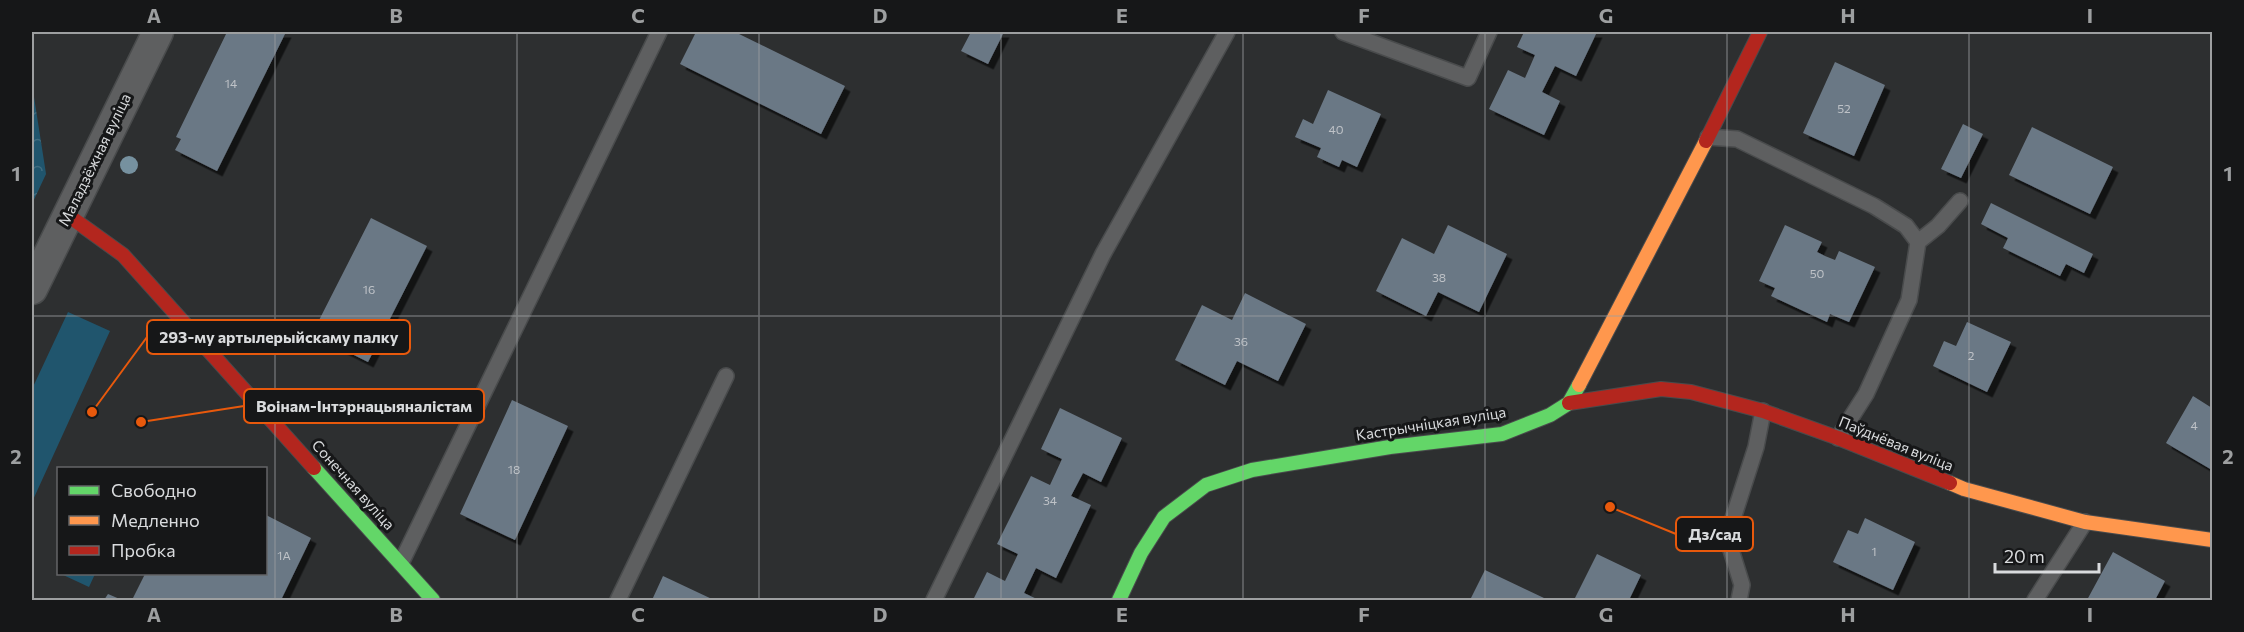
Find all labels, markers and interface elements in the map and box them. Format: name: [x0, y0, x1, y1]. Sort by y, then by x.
text: A: [147, 3, 161, 27]
text: B: [389, 3, 403, 27]
text: C: [631, 3, 645, 27]
text: D: [873, 3, 887, 27]
text: E: [1116, 3, 1128, 27]
text: F: [1358, 3, 1370, 27]
text: G: [1599, 3, 1613, 27]
text: H: [1841, 3, 1856, 27]
text: I: [2087, 3, 2093, 27]
house number: 14: [225, 76, 237, 90]
street label: Маладзёжная вуліца: [54, 90, 134, 229]
house number: 52: [1837, 101, 1851, 115]
house number: 40: [1328, 122, 1344, 136]
text: 1: [11, 161, 21, 185]
text: 1: [2223, 161, 2233, 185]
house number: 50: [1810, 266, 1825, 280]
house number: 38: [1432, 270, 1446, 284]
house number: 16: [363, 282, 375, 296]
callout: 293-му артылерыйскаму палку: [147, 320, 410, 354]
text: 293-му артылерыйскаму палку: [159, 327, 399, 346]
house number: 36: [1234, 334, 1248, 348]
house number: 2: [1968, 348, 1975, 362]
callout: Воінам-Інтэрнацыяналістам: [244, 389, 484, 423]
text: Воінам-Інтэрнацыяналістам: [256, 396, 472, 415]
street label: Кастрычніцкая вуліца: [1354, 402, 1507, 444]
street label: Паўднёвая вуліца: [1836, 412, 1956, 474]
house number: 4: [2190, 418, 2198, 432]
street label: Сонечная вуліца: [309, 436, 399, 533]
text: 2: [10, 444, 22, 468]
text: 2: [2222, 444, 2234, 468]
house number: 18: [508, 462, 520, 476]
legend: [57, 467, 267, 575]
text: Свободно: [111, 479, 197, 501]
house number: 34: [1043, 493, 1057, 507]
text: Медленно: [111, 509, 200, 531]
callout: Дз/сад: [1676, 517, 1753, 551]
text: Дз/сад: [1689, 524, 1742, 543]
scale bar: [1995, 536, 2098, 574]
text: Пробка: [111, 539, 176, 561]
house number: 1: [1871, 544, 1877, 558]
text: 20 m: [2004, 545, 2045, 567]
house number: 1А: [277, 548, 291, 562]
text: A: [147, 602, 161, 626]
text: B: [389, 602, 403, 626]
text: C: [631, 602, 645, 626]
text: D: [873, 602, 887, 626]
text: E: [1116, 602, 1128, 626]
text: F: [1358, 602, 1370, 626]
text: G: [1599, 602, 1613, 626]
text: H: [1841, 602, 1856, 626]
text: I: [2087, 602, 2093, 626]

